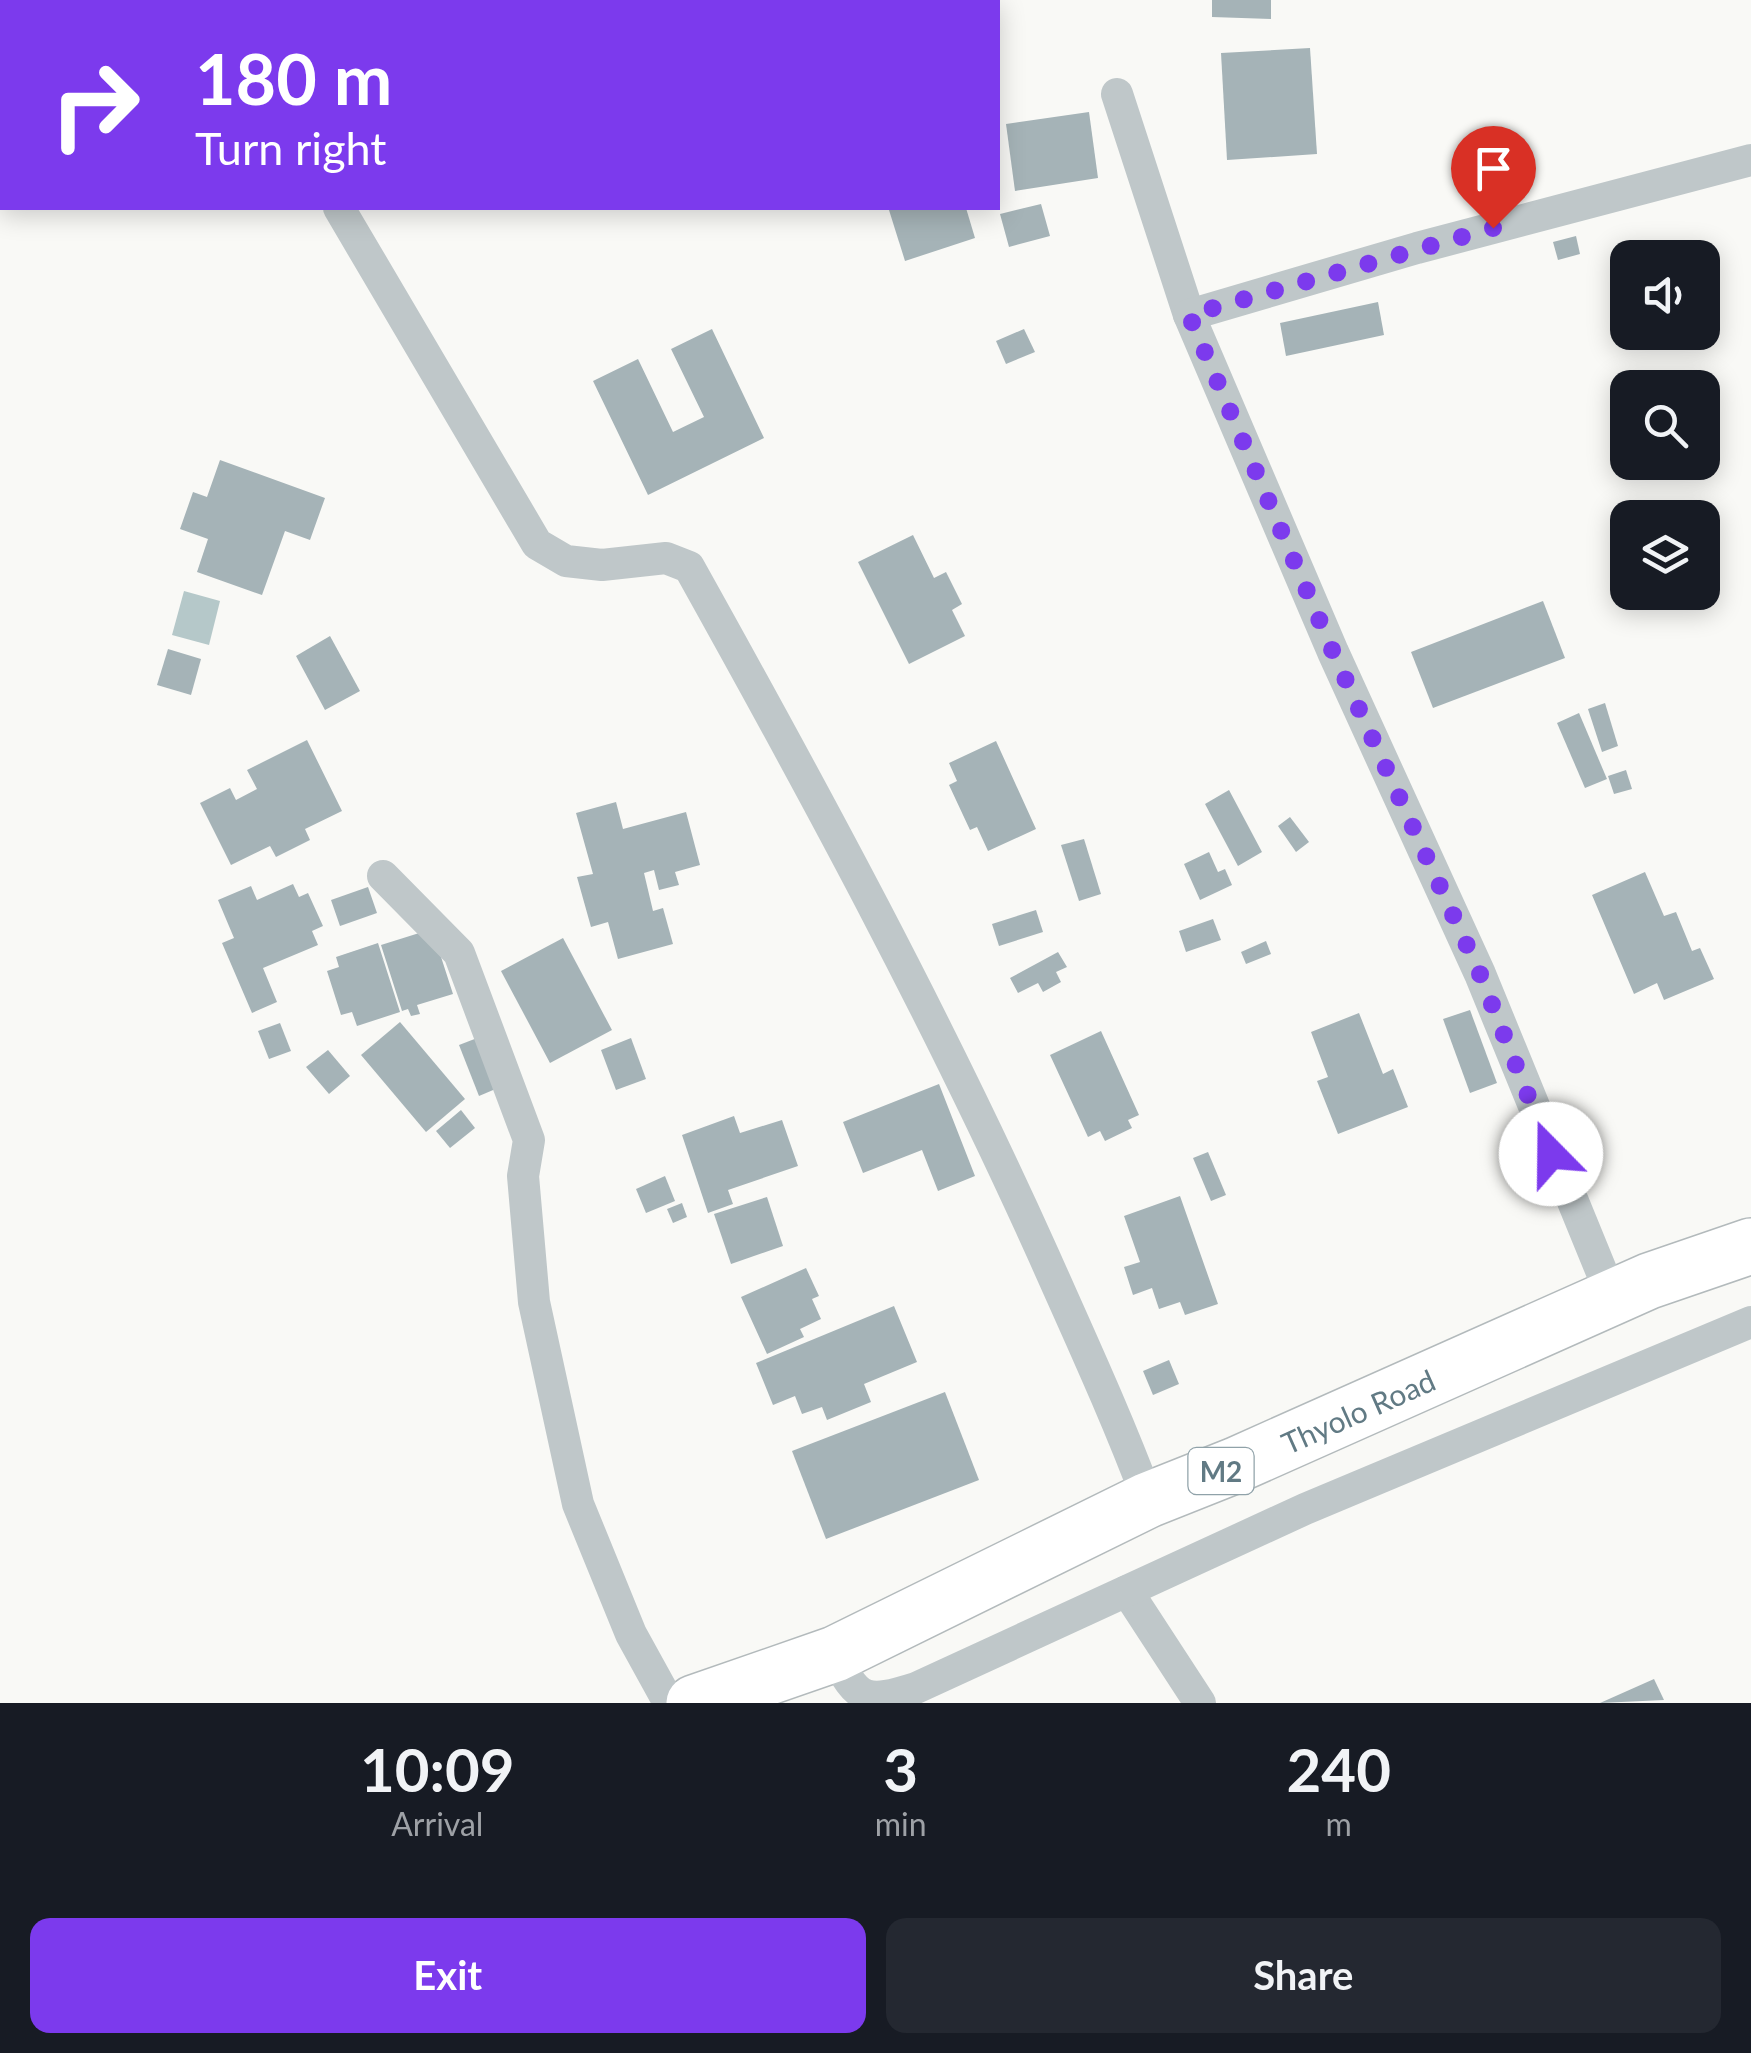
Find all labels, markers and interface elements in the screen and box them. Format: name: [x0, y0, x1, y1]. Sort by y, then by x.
text: 180 m: [195, 36, 392, 120]
icon: right: [30, 40, 160, 170]
text: Turn right: [195, 121, 386, 175]
pin: [1451, 126, 1536, 229]
icon: arrive: [1466, 141, 1521, 196]
map controls: [1610, 240, 1720, 610]
button: sound: [1610, 240, 1720, 350]
button: search: [1610, 370, 1720, 480]
button: layers: [1610, 500, 1720, 610]
position arrow: [1499, 1102, 1603, 1206]
street label: Thyolo Road: [1276, 1361, 1440, 1461]
road number: M2: [1188, 1448, 1254, 1494]
text: 10:09: [360, 1733, 515, 1805]
text: 3: [883, 1733, 918, 1805]
text: 240: [1287, 1733, 1391, 1805]
text: Arrival: [391, 1804, 483, 1843]
text: min: [875, 1804, 927, 1843]
text: m: [1326, 1804, 1352, 1843]
button: Exit: [30, 1918, 866, 2033]
button: Share: [886, 1918, 1721, 2033]

